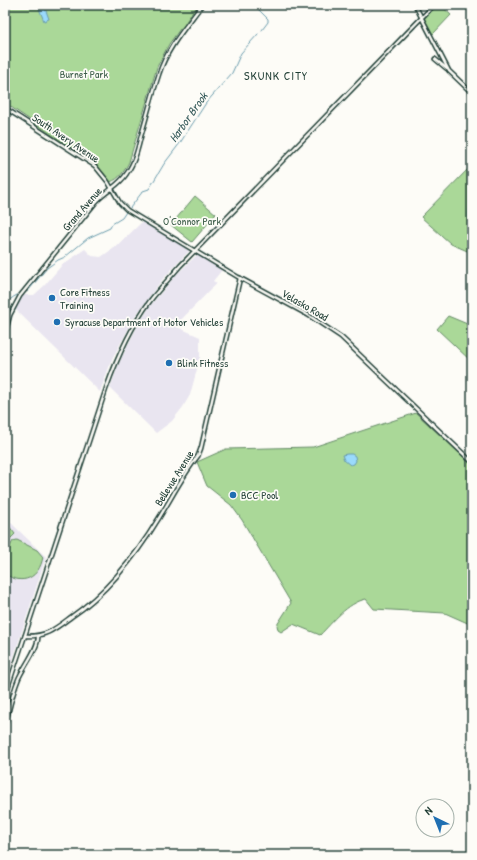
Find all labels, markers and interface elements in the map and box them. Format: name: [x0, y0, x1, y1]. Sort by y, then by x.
park label: Burnet Park: [60, 67, 109, 81]
district label: SKUNK CITY: [244, 67, 308, 84]
water label: Harbor Brook: [165, 88, 212, 145]
street label: South Avery Avenue: [30, 110, 103, 166]
street label: Grand Avenue: [59, 184, 105, 234]
park label: O'Connor Park: [163, 214, 221, 228]
place label: Core Fitness Training: [60, 285, 110, 312]
street label: Velasko Road: [279, 286, 331, 324]
marker: Core Fitness Training: [47, 293, 57, 303]
place label: Syracuse Department of Motor Vehicles: [65, 315, 223, 329]
marker: Syracuse Department of Motor Vehicles: [52, 317, 62, 327]
place label: Blink Fitness: [177, 356, 228, 370]
marker: Blink Fitness: [164, 358, 174, 368]
street label: Bellevue Avenue: [151, 447, 197, 508]
place label: BCC Pool: [241, 488, 278, 502]
marker: BCC Pool: [228, 490, 238, 500]
north arrow: [415, 798, 455, 838]
text: N: [421, 803, 435, 818]

